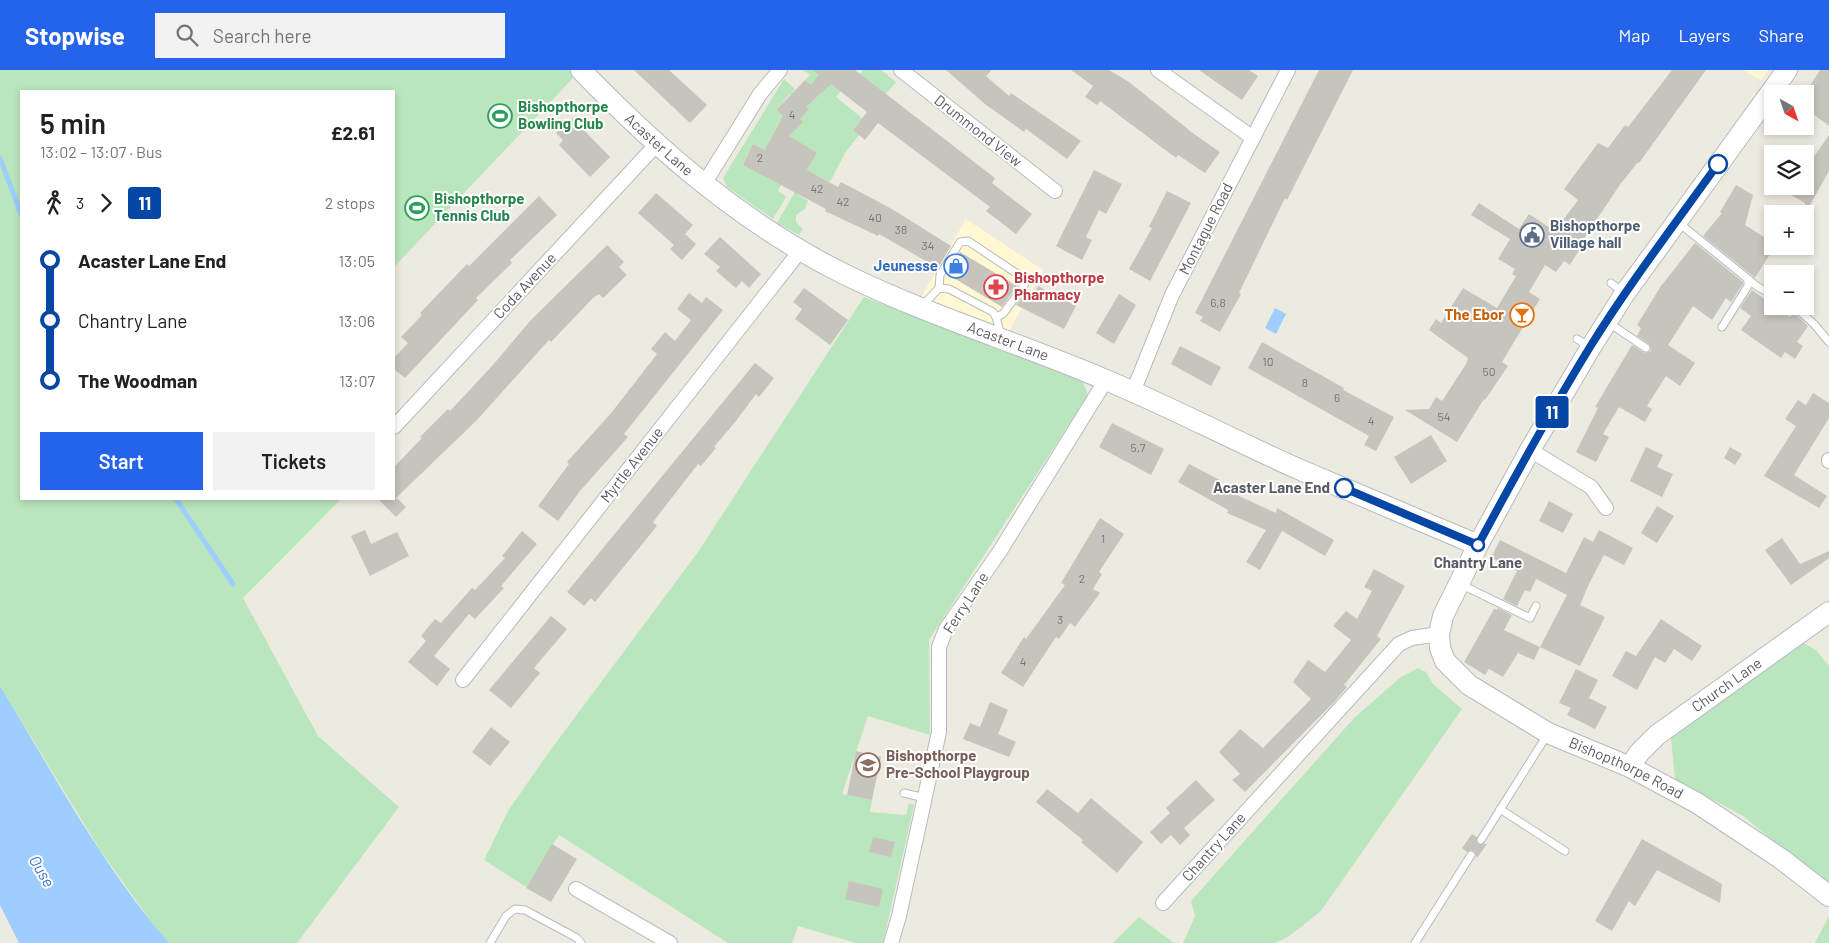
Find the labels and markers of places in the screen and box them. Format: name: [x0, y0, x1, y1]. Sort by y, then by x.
place label: Bishopthorpe Bowling Club: [518, 97, 608, 132]
sports icon: Bishopthorpe Bowling Club: [487, 103, 513, 129]
unlabelled marker: [1708, 154, 1728, 174]
place label: Bishopthorpe Tennis Club: [434, 189, 524, 224]
sports icon: Bishopthorpe Tennis Club: [404, 195, 430, 221]
place label: Bishopthorpe Village hall: [1550, 216, 1640, 251]
public building icon: Bishopthorpe Village hall: [1519, 222, 1545, 248]
shop icon: Jeunesse: [943, 253, 969, 279]
place label: Jeunesse: [873, 256, 938, 274]
place label: Bishopthorpe Pharmacy: [1014, 268, 1104, 303]
pharmacy icon: Bishopthorpe Pharmacy: [983, 274, 1009, 300]
bar icon: The Ebor: [1509, 302, 1535, 328]
place label: The Ebor: [1445, 305, 1504, 323]
place label: Acaster Lane End: [1213, 478, 1330, 496]
marker: Acaster Lane End: [1334, 478, 1354, 498]
marker: Chantry Lane: [1471, 538, 1485, 552]
place label: Chantry Lane: [1434, 553, 1522, 571]
place label: Bishopthorpe Pre-School Playgroup: [886, 746, 1030, 781]
school or university icon: Bishopthorpe Pre-School Playgroup: [855, 752, 881, 778]

